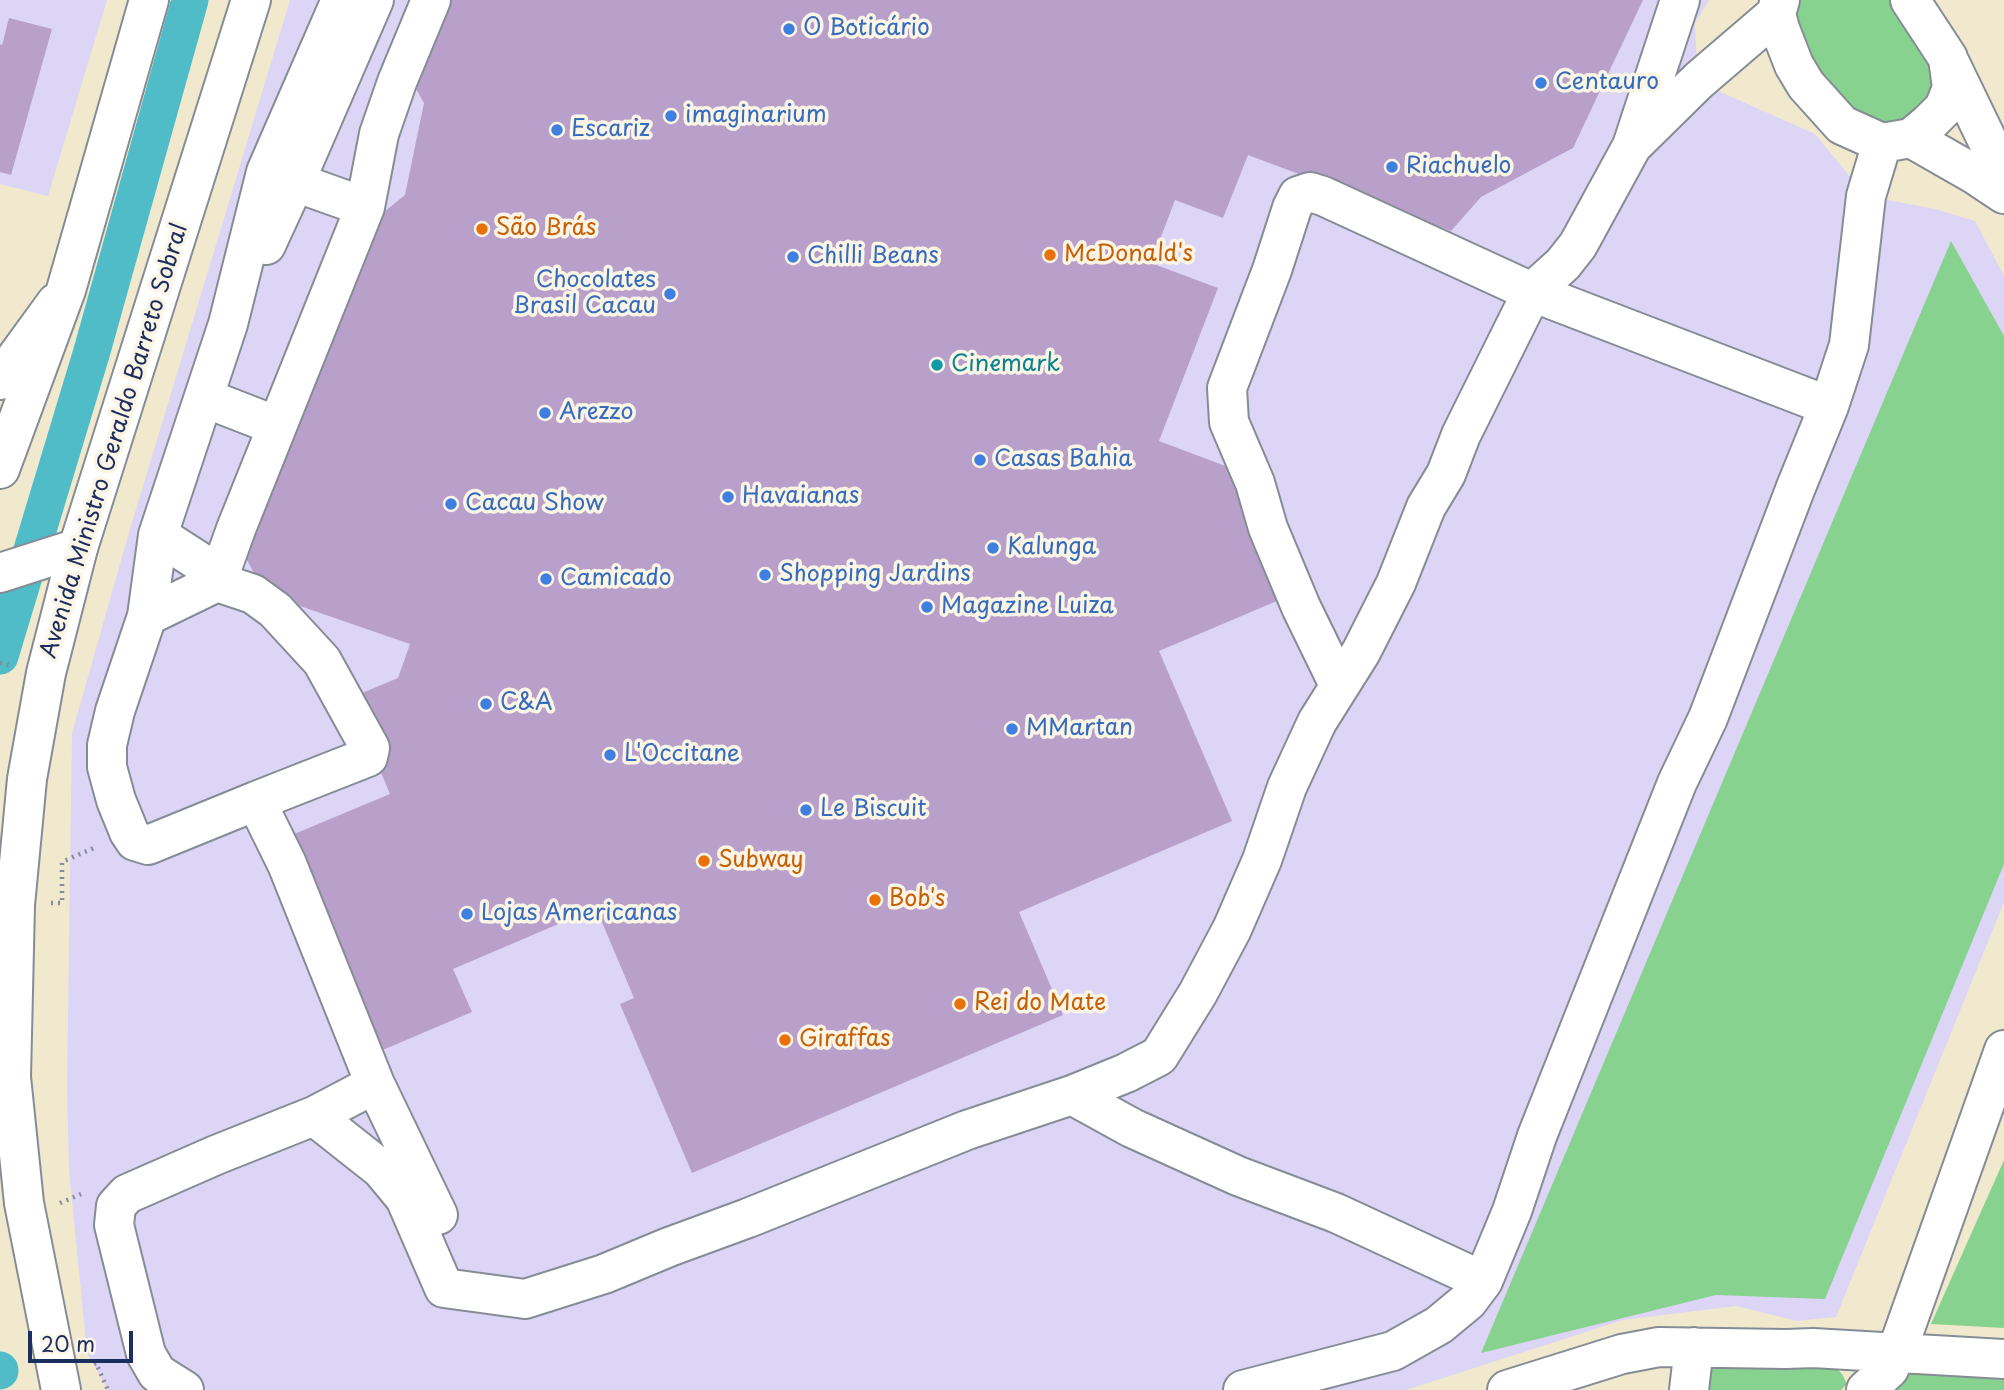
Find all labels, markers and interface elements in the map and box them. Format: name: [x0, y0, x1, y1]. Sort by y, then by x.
place label: O Boticário: [803, 15, 930, 43]
marker: O Boticário: [781, 21, 797, 37]
place label: Centauro: [1555, 69, 1659, 97]
marker: Centauro: [1533, 75, 1549, 91]
place label: imaginarium: [685, 102, 827, 130]
marker: imaginarium: [663, 108, 679, 124]
place label: Escariz: [571, 116, 650, 144]
marker: Escariz: [549, 122, 565, 138]
place label: Riachuelo: [1406, 153, 1511, 181]
marker: Riachuelo: [1384, 159, 1400, 175]
place label: São Brás: [496, 215, 596, 243]
street label: Avenida Ministro Geraldo Barreto Sobral: [36, 220, 194, 662]
marker: São Brás: [474, 221, 490, 237]
place label: McDonald's: [1064, 241, 1193, 269]
place label: Chilli Beans: [807, 243, 939, 271]
marker: McDonald's: [1042, 247, 1058, 263]
marker: Chilli Beans: [785, 249, 801, 265]
place label: Chocolates Brasil Cacau: [513, 267, 656, 321]
marker: Chocolates Brasil Cacau: [662, 286, 678, 302]
place label: Cinemark: [951, 351, 1060, 379]
marker: Cinemark: [929, 357, 945, 373]
place label: Arezzo: [559, 399, 634, 427]
marker: Arezzo: [537, 405, 553, 421]
place label: Casas Bahia: [994, 446, 1132, 474]
marker: Casas Bahia: [972, 452, 988, 468]
place label: Havaianas: [742, 483, 859, 511]
marker: Havaianas: [720, 489, 736, 505]
place label: Cacau Show: [465, 490, 604, 518]
marker: Cacau Show: [443, 496, 459, 512]
place label: Kalunga: [1007, 534, 1096, 562]
marker: Kalunga: [985, 540, 1001, 556]
place label: Shopping Jardins: [779, 561, 971, 589]
place label: Camicado: [560, 565, 671, 593]
marker: Shopping Jardins: [757, 567, 773, 583]
marker: Camicado: [538, 571, 554, 587]
place label: Magazine Luiza: [941, 593, 1114, 621]
marker: Magazine Luiza: [919, 599, 935, 615]
place label: C&A: [500, 690, 553, 718]
marker: C&A: [478, 696, 494, 712]
place label: MMartan: [1026, 715, 1133, 743]
marker: MMartan: [1004, 721, 1020, 737]
place label: L'Occitane: [624, 741, 740, 769]
marker: L'Occitane: [602, 747, 618, 763]
place label: Le Biscuit: [820, 796, 927, 824]
marker: Le Biscuit: [798, 802, 814, 818]
place label: Subway: [718, 847, 803, 875]
marker: Subway: [696, 853, 712, 869]
place label: Bob's: [889, 886, 945, 914]
marker: Bob's: [867, 892, 883, 908]
place label: Lojas Americanas: [481, 900, 677, 928]
marker: Lojas Americanas: [459, 906, 475, 922]
place label: Rei do Mate: [974, 990, 1106, 1018]
marker: Rei do Mate: [952, 996, 968, 1012]
place label: Giraffas: [799, 1026, 890, 1054]
marker: Giraffas: [777, 1032, 793, 1048]
scale bar: [32, 1316, 136, 1360]
text: 20 m: [41, 1327, 95, 1359]

